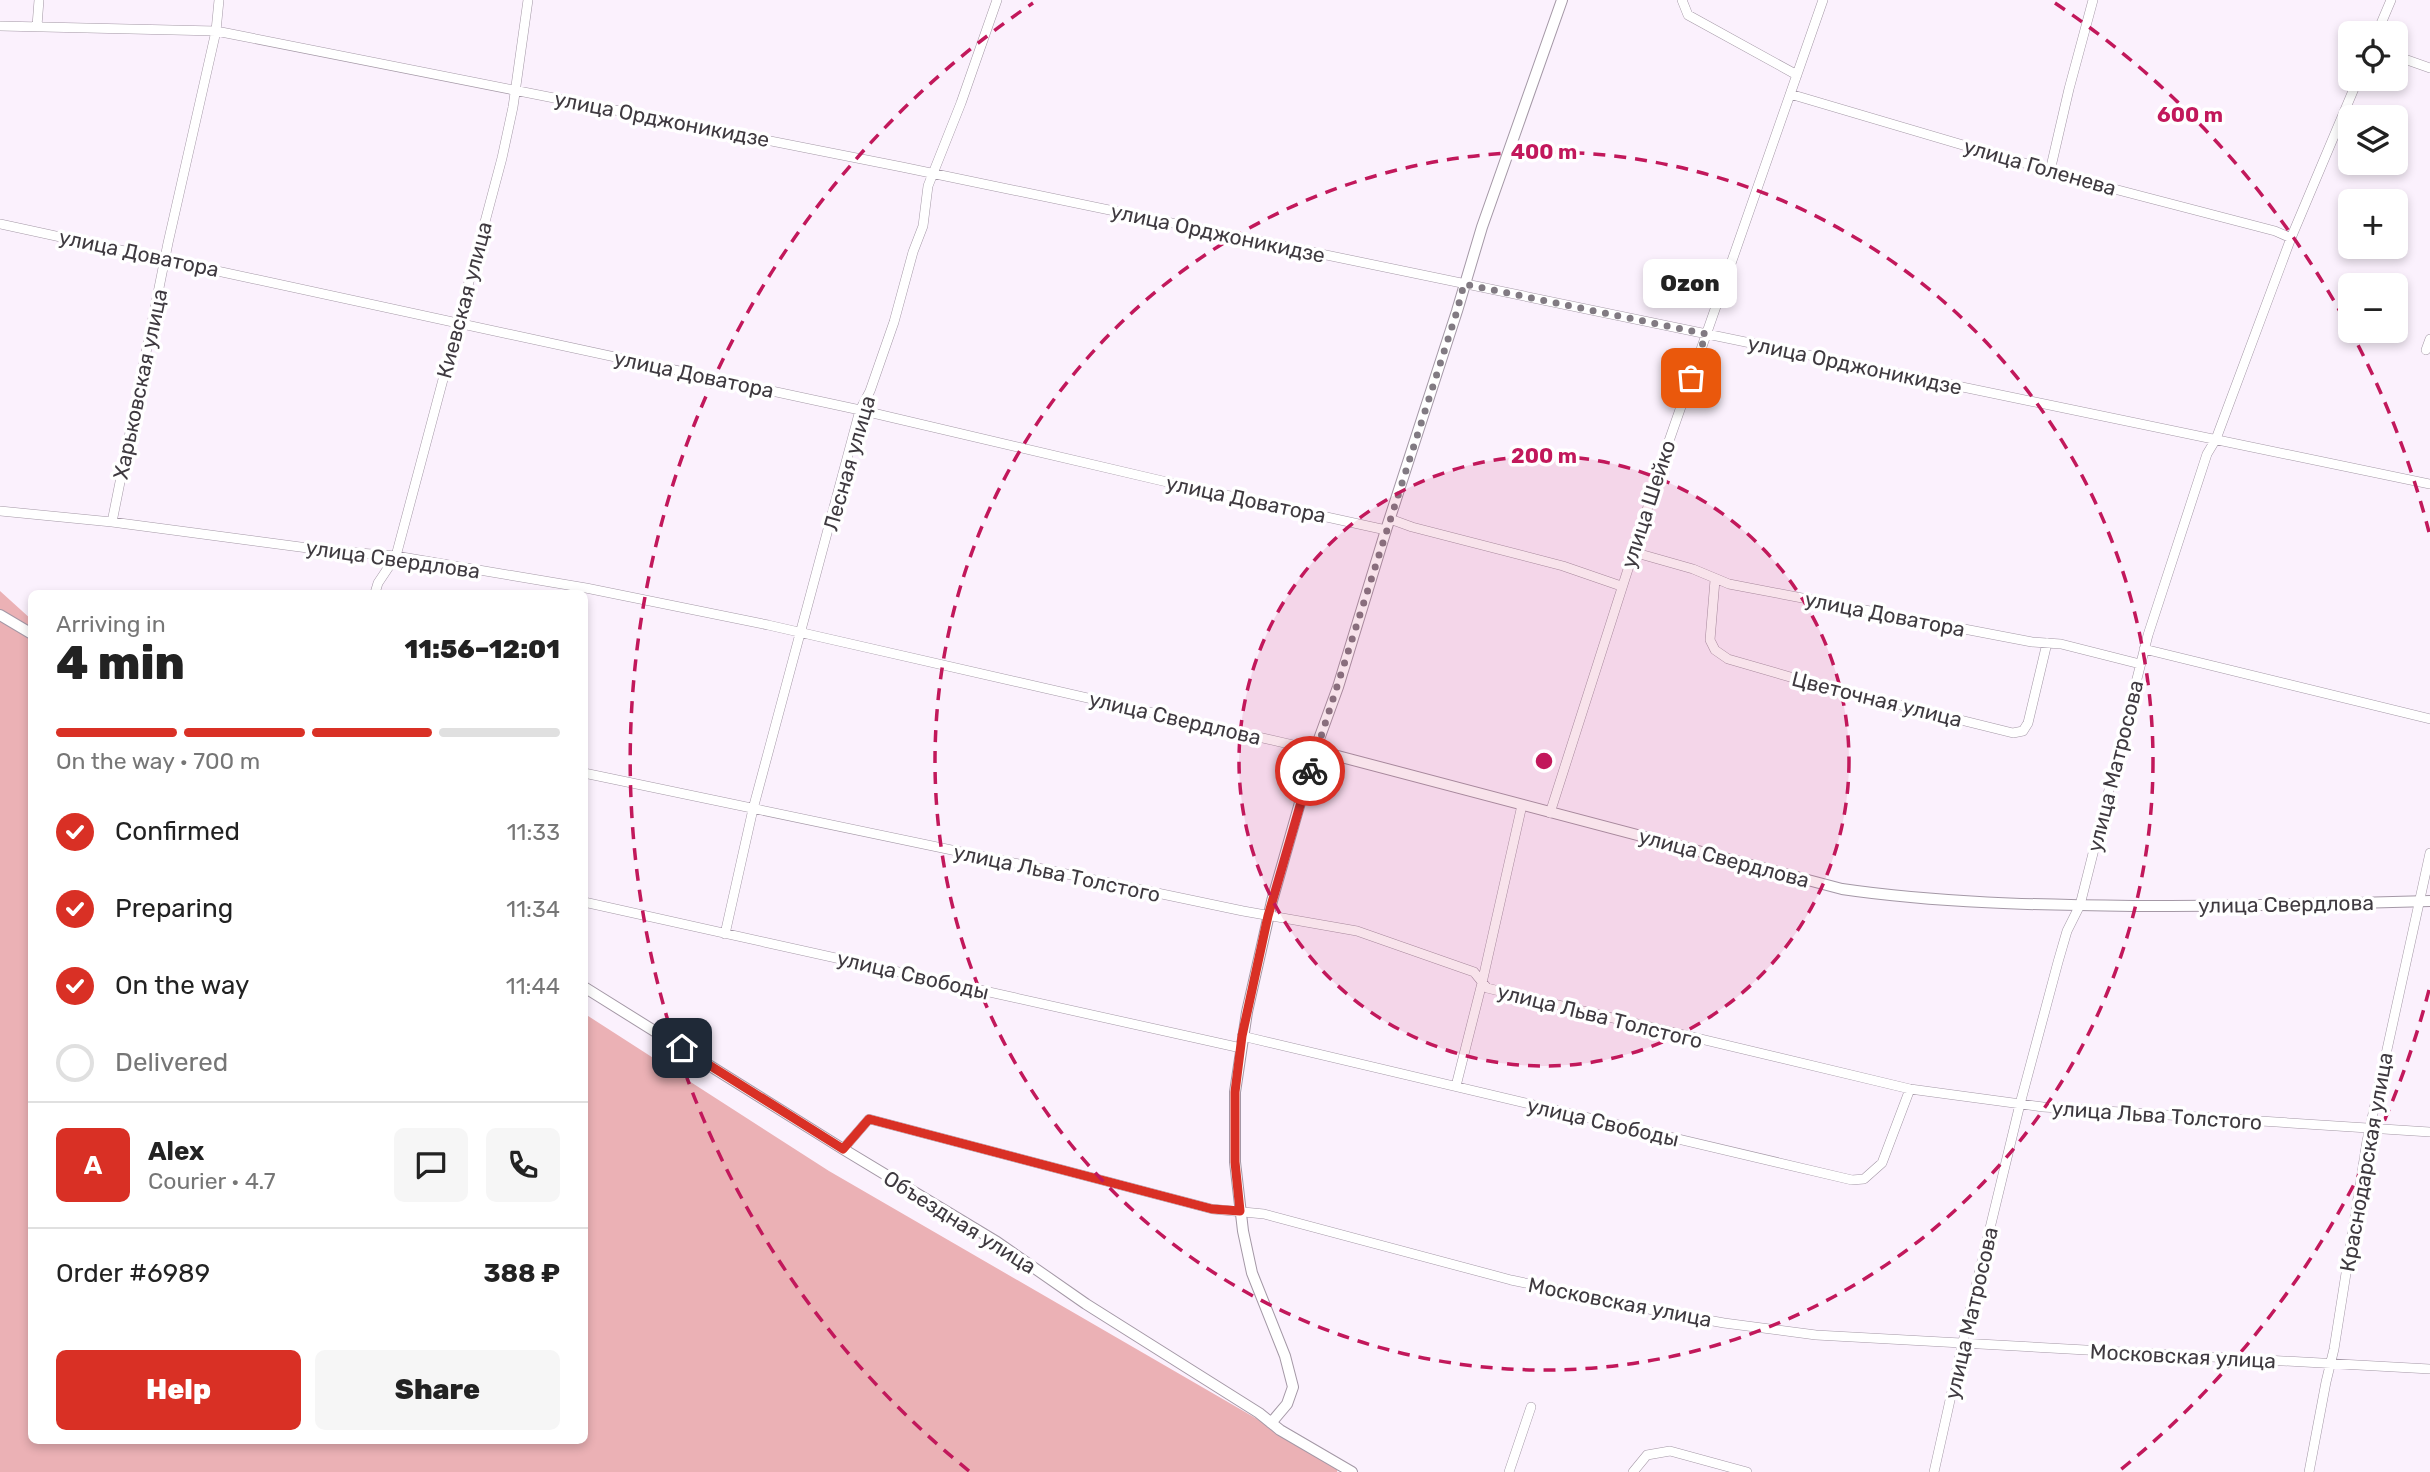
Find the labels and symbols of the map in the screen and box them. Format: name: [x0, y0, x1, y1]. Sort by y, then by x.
street label: улица Орджоникидзе: [552, 86, 772, 152]
text: 600 m: [2157, 102, 2223, 127]
street label: улица Голенева: [1961, 133, 2119, 201]
text: 400 m: [1511, 139, 1577, 164]
street label: улица Орджоникидзе: [1109, 198, 1327, 268]
street label: Киевская улица: [431, 219, 497, 381]
street label: улица Доватора: [57, 224, 221, 282]
callout: Ozon: [1644, 259, 1738, 308]
street label: Харьковская улица: [108, 287, 172, 481]
street label: улица Орджоникидзе: [1746, 330, 1964, 400]
street label: улица Доватора: [612, 345, 776, 403]
pin: [1661, 348, 1721, 408]
street label: Лесная улица: [818, 392, 880, 534]
street label: улица Шейко: [1616, 437, 1680, 571]
text: 200 m: [1511, 443, 1577, 468]
street label: улица Доватора: [1164, 470, 1328, 528]
street label: улица Свердлова: [304, 534, 482, 584]
street label: улица Доватора: [1803, 586, 1967, 642]
street label: Цветочная улица: [1789, 666, 1965, 732]
street label: улица Матросова: [2082, 678, 2148, 854]
street label: улица Свердлова: [1087, 686, 1263, 750]
courier: [1275, 736, 1345, 806]
centre of rings: [1532, 749, 1556, 773]
street label: улица Свердлова: [1636, 823, 1812, 893]
street label: улица Льва Толстого: [951, 839, 1163, 907]
street label: улица Свердлова: [2198, 890, 2374, 918]
street label: улица Свободы: [835, 945, 991, 1005]
street label: улица Льва Толстого: [1495, 978, 1705, 1054]
pin: [652, 1018, 712, 1078]
street label: Краснодарская улица: [2334, 1050, 2398, 1274]
street label: улица Свободы: [1525, 1092, 1681, 1152]
street label: улица Льва Толстого: [2051, 1095, 2263, 1135]
street label: Объездная улица: [879, 1165, 1041, 1279]
street label: улица Матросова: [1939, 1224, 2003, 1402]
street label: Московская улица: [1526, 1272, 1714, 1332]
street label: Московская улица: [2089, 1339, 2277, 1373]

